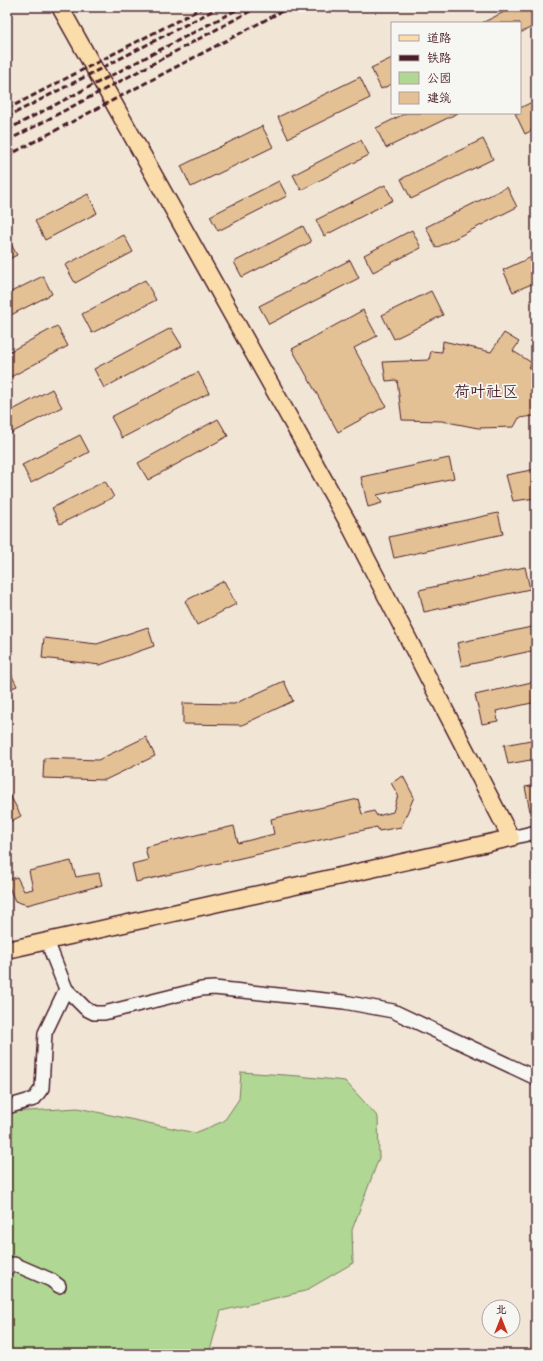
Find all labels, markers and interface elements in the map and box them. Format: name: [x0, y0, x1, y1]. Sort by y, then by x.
legend: [391, 22, 521, 114]
text: 道路: [427, 31, 451, 47]
text: 铁路: [427, 51, 451, 67]
text: 公园: [427, 71, 451, 87]
text: 建筑: [427, 91, 451, 107]
district label: 荷叶社区: [454, 382, 518, 403]
north arrow: [481, 1299, 521, 1339]
text: 北: [496, 1303, 507, 1317]

